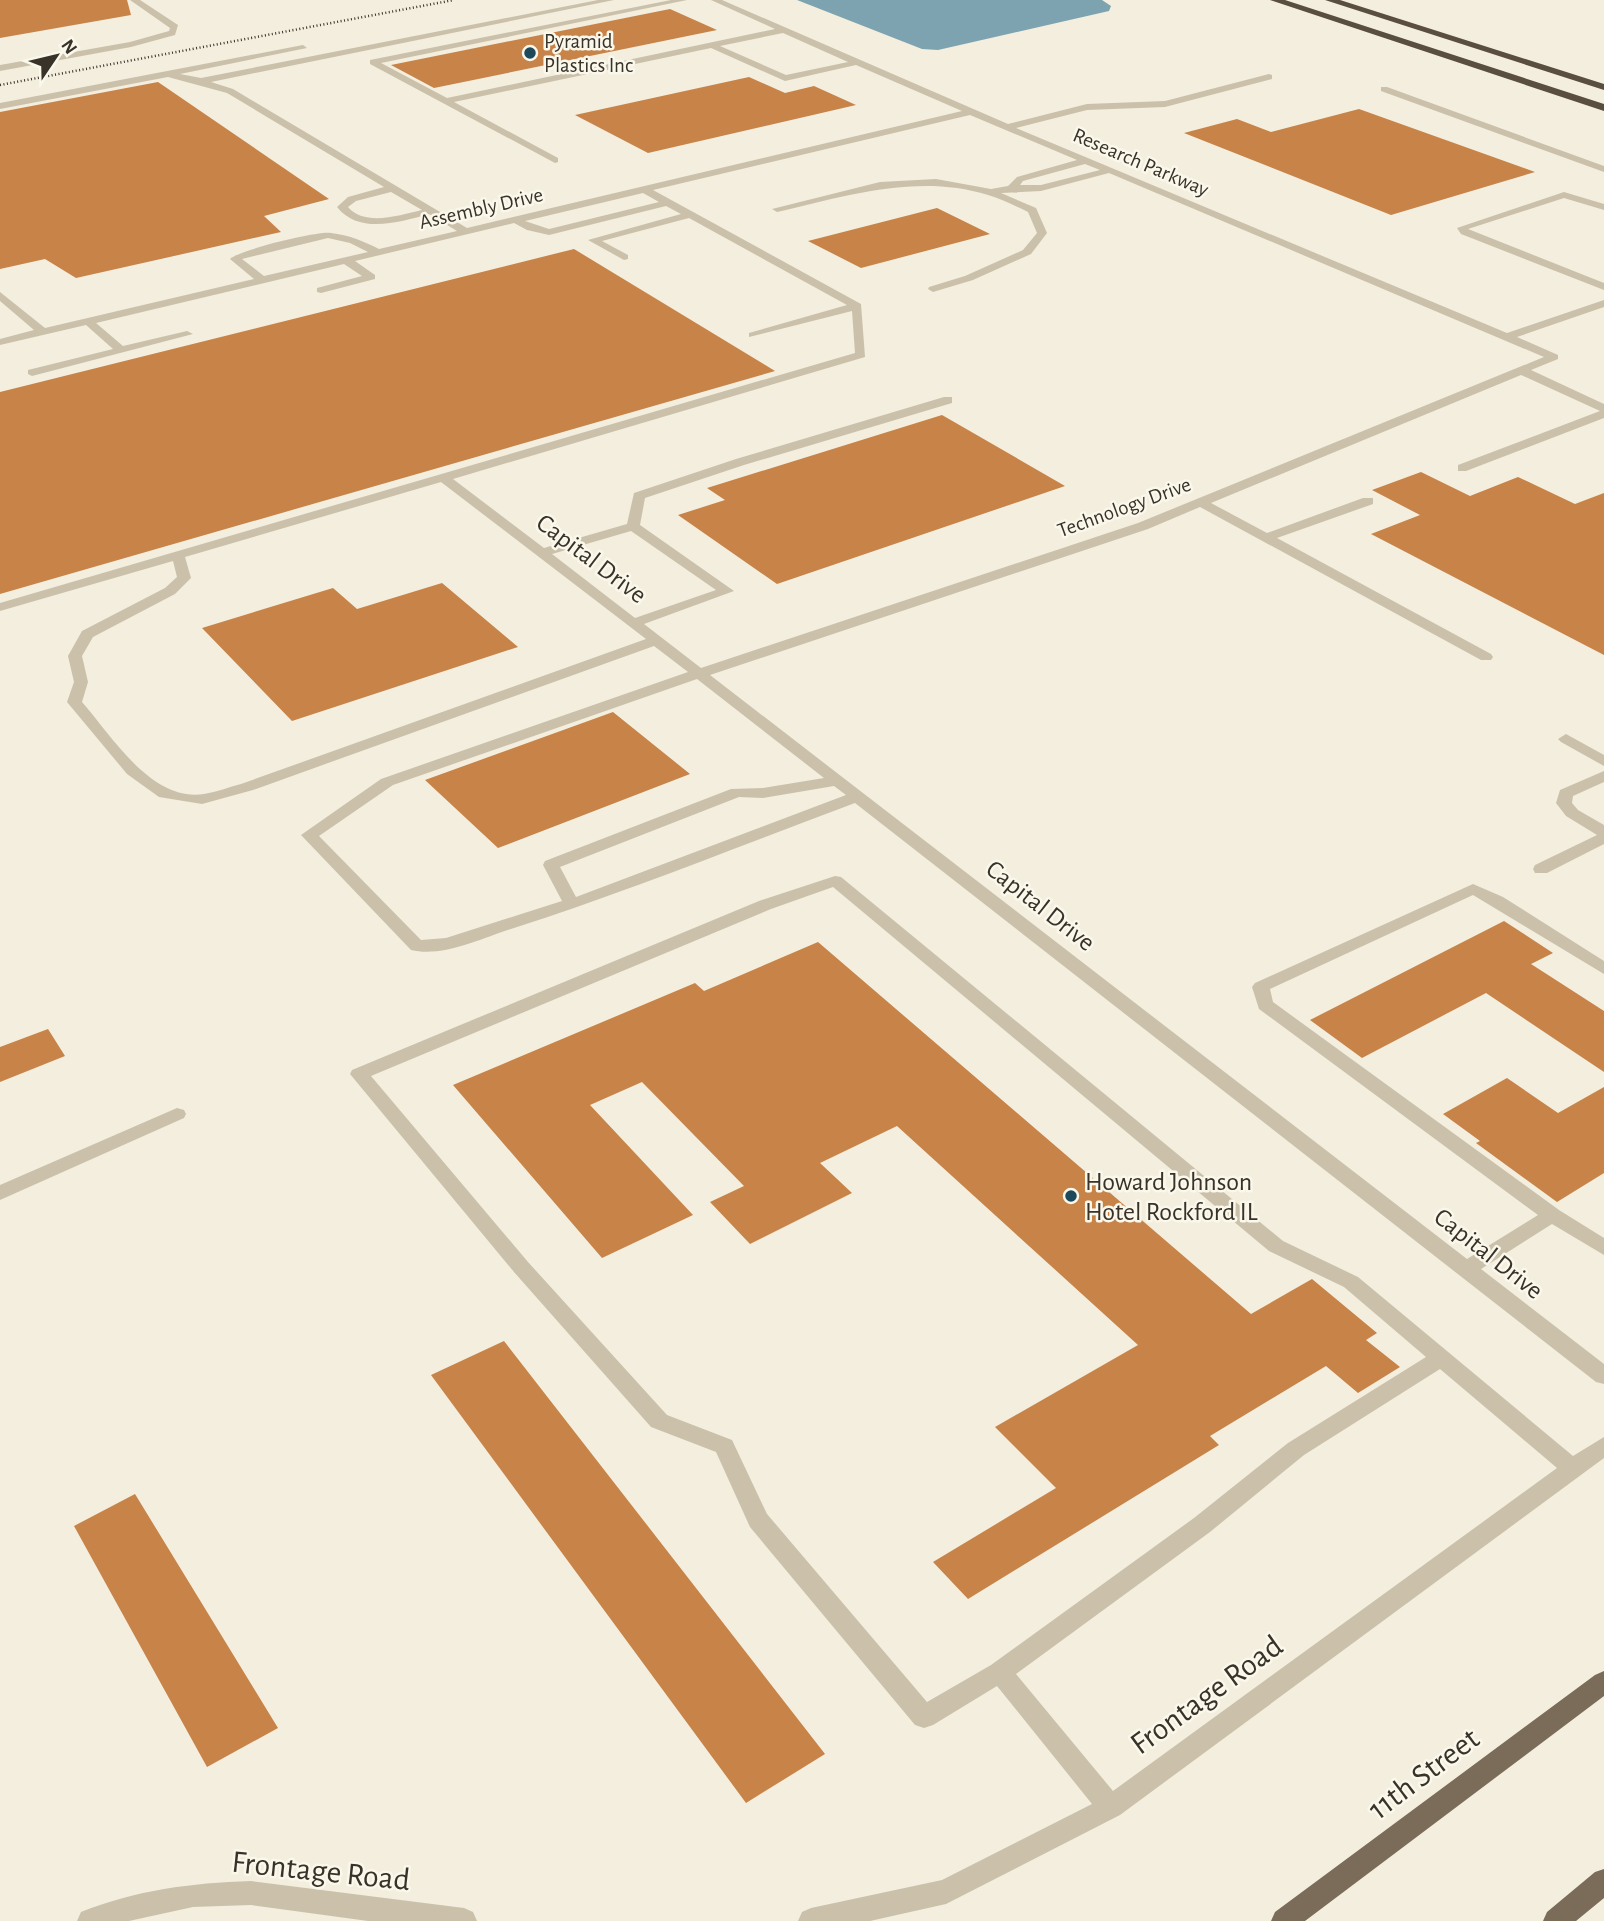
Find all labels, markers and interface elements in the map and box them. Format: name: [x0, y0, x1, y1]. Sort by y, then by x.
north arrow: [21, 21, 91, 91]
place label: Pyramid Plastics Inc: [544, 31, 633, 76]
text: N: [57, 36, 80, 58]
marker: Pyramid Plastics Inc: [522, 45, 538, 61]
street label: Research Parkway: [1070, 124, 1212, 201]
street label: Assembly Drive: [417, 184, 545, 233]
street label: Technology Drive: [1055, 474, 1194, 541]
street label: Capital Drive: [532, 509, 651, 608]
street label: Capital Drive: [981, 855, 1100, 956]
place label: Howard Johnson Hotel Rockford IL: [1085, 1169, 1258, 1225]
marker: Howard Johnson Hotel Rockford IL: [1063, 1188, 1079, 1204]
street label: Capital Drive: [1429, 1203, 1548, 1304]
street label: Frontage Road: [1125, 1629, 1288, 1760]
street label: 11th Street: [1362, 1722, 1485, 1826]
street label: Frontage Road: [230, 1846, 412, 1896]

